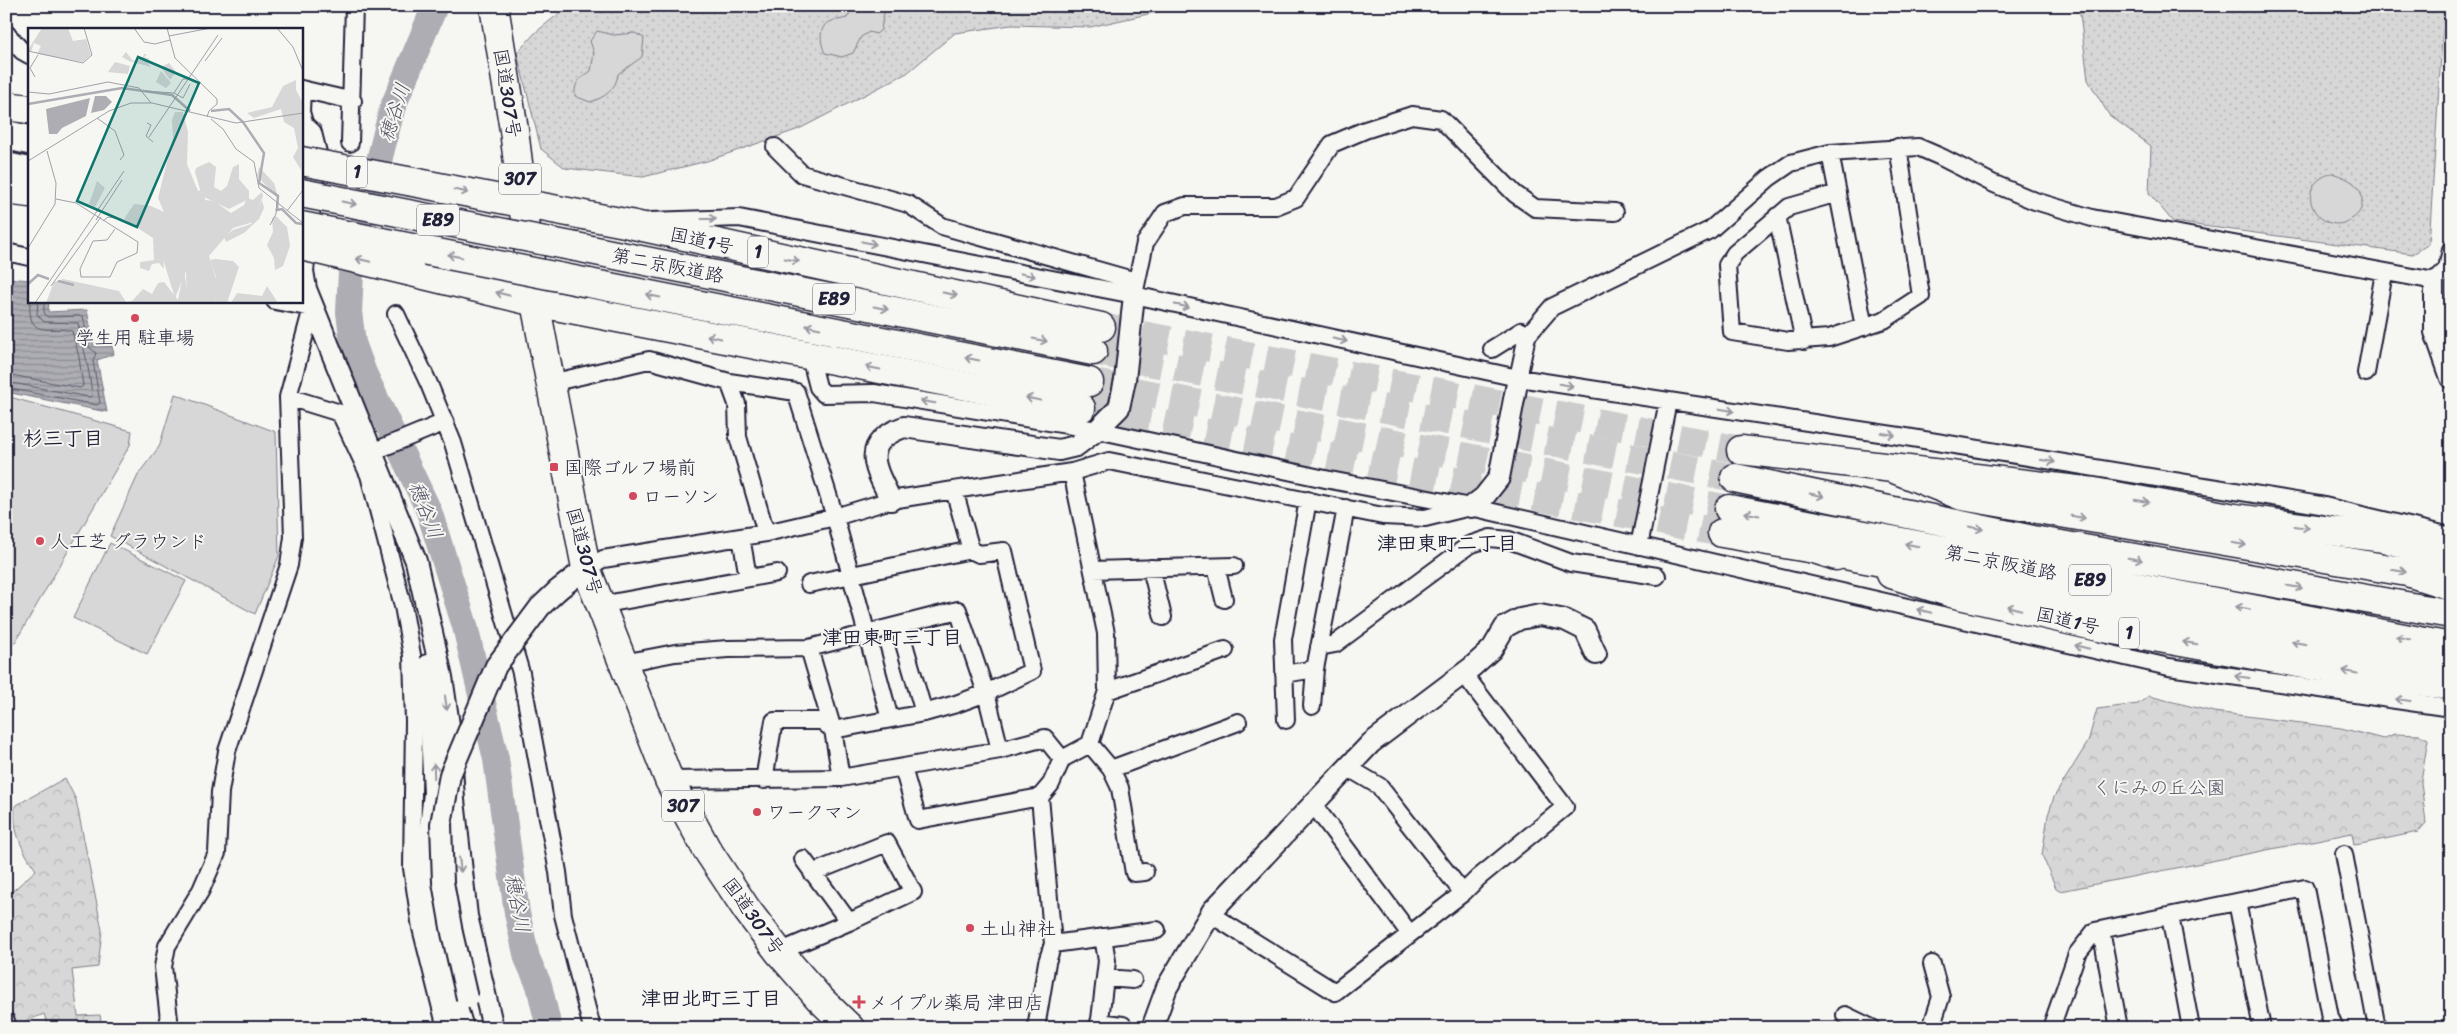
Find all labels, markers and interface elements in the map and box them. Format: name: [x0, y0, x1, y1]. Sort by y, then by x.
inset map: [28, 28, 302, 302]
street label: 国道307号: [484, 46, 531, 140]
water label: 穂谷川: [369, 78, 420, 146]
road number: 1: [347, 156, 367, 188]
road number: 307: [499, 163, 541, 194]
one-way arrow: [453, 187, 469, 197]
one-way arrow: [341, 198, 357, 208]
road number: E89: [417, 204, 459, 236]
one-way arrow: [700, 214, 716, 224]
street label: 国道1号: [667, 218, 737, 263]
road number: 1: [748, 236, 768, 268]
street label: 第二京阪道路: [609, 238, 727, 293]
one-way arrow: [860, 239, 876, 249]
one-way arrow: [448, 251, 464, 261]
one-way arrow: [356, 255, 372, 264]
one-way arrow: [783, 256, 799, 265]
one-way arrow: [1020, 270, 1036, 280]
road number: E89: [813, 284, 855, 314]
one-way arrow: [496, 289, 512, 298]
one-way arrow: [646, 290, 662, 300]
one-way arrow: [942, 290, 958, 300]
one-way arrow: [1173, 301, 1189, 311]
one-way arrow: [872, 304, 888, 314]
marker: 学生用 駐車場: [129, 312, 141, 324]
place label: 学生用 駐車場: [76, 321, 194, 354]
one-way arrow: [805, 322, 821, 331]
one-way arrow: [706, 332, 722, 341]
one-way arrow: [1032, 336, 1048, 346]
one-way arrow: [1332, 336, 1348, 345]
one-way arrow: [965, 353, 981, 363]
one-way arrow: [866, 363, 882, 372]
one-way arrow: [1558, 381, 1574, 391]
one-way arrow: [1025, 394, 1041, 403]
one-way arrow: [921, 397, 937, 407]
one-way arrow: [1719, 405, 1735, 415]
district label: 杉三丁目: [23, 421, 103, 456]
one-way arrow: [1879, 430, 1895, 440]
place label: 国際ゴルフ場前: [564, 451, 696, 484]
one-way arrow: [2040, 456, 2056, 466]
marker: 国際ゴルフ場前: [548, 461, 560, 473]
water label: 穂谷川: [398, 476, 453, 544]
place label: ローソン: [643, 480, 719, 513]
marker: ローソン: [627, 490, 639, 502]
one-way arrow: [1808, 491, 1824, 500]
one-way arrow: [2134, 496, 2150, 506]
street label: 国道307号: [557, 503, 612, 599]
one-way arrow: [1745, 508, 1761, 518]
one-way arrow: [2070, 512, 2086, 522]
one-way arrow: [2294, 522, 2310, 532]
one-way arrow: [1967, 524, 1983, 534]
place label: 人工芝 グラウンド: [50, 525, 207, 558]
district label: 津田東町二丁目: [1377, 526, 1517, 561]
marker: 人工芝 グラウンド: [34, 535, 46, 547]
street label: 第二京阪道路: [1942, 535, 2060, 590]
one-way arrow: [1904, 540, 1920, 549]
one-way arrow: [2230, 540, 2246, 550]
one-way arrow: [2127, 554, 2143, 564]
road number: E89: [2069, 564, 2111, 596]
one-way arrow: [2391, 566, 2407, 576]
one-way arrow: [2287, 582, 2303, 592]
street label: 国道1号: [2032, 597, 2103, 644]
one-way arrow: [2007, 603, 2023, 612]
one-way arrow: [2236, 603, 2252, 613]
one-way arrow: [1916, 606, 1932, 615]
road number: 1: [2119, 618, 2139, 648]
district label: 津田東町三丁目: [822, 620, 962, 655]
one-way arrow: [2395, 633, 2411, 643]
one-way arrow: [2183, 638, 2199, 648]
one-way arrow: [2291, 638, 2307, 648]
one-way arrow: [2075, 642, 2091, 651]
one-way arrow: [2343, 667, 2359, 677]
one-way arrow: [2234, 672, 2250, 682]
one-way arrow: [441, 695, 451, 711]
one-way arrow: [2395, 695, 2411, 705]
one-way arrow: [429, 763, 439, 780]
park label: くにみの丘公園: [2092, 771, 2226, 804]
road number: 307: [662, 790, 704, 821]
place label: ワークマン: [767, 796, 862, 829]
marker: ワークマン: [751, 806, 763, 818]
one-way arrow: [456, 856, 466, 872]
water label: 穂谷川: [495, 870, 540, 936]
street label: 国道307号: [714, 870, 793, 963]
place label: 土山神社: [980, 912, 1056, 945]
marker: 土山神社: [964, 922, 976, 934]
district label: 津田北町三丁目: [641, 981, 781, 1016]
place label: メイプル薬局 津田店: [869, 986, 1044, 1019]
marker: メイプル薬局 津田店: [853, 996, 865, 1008]

